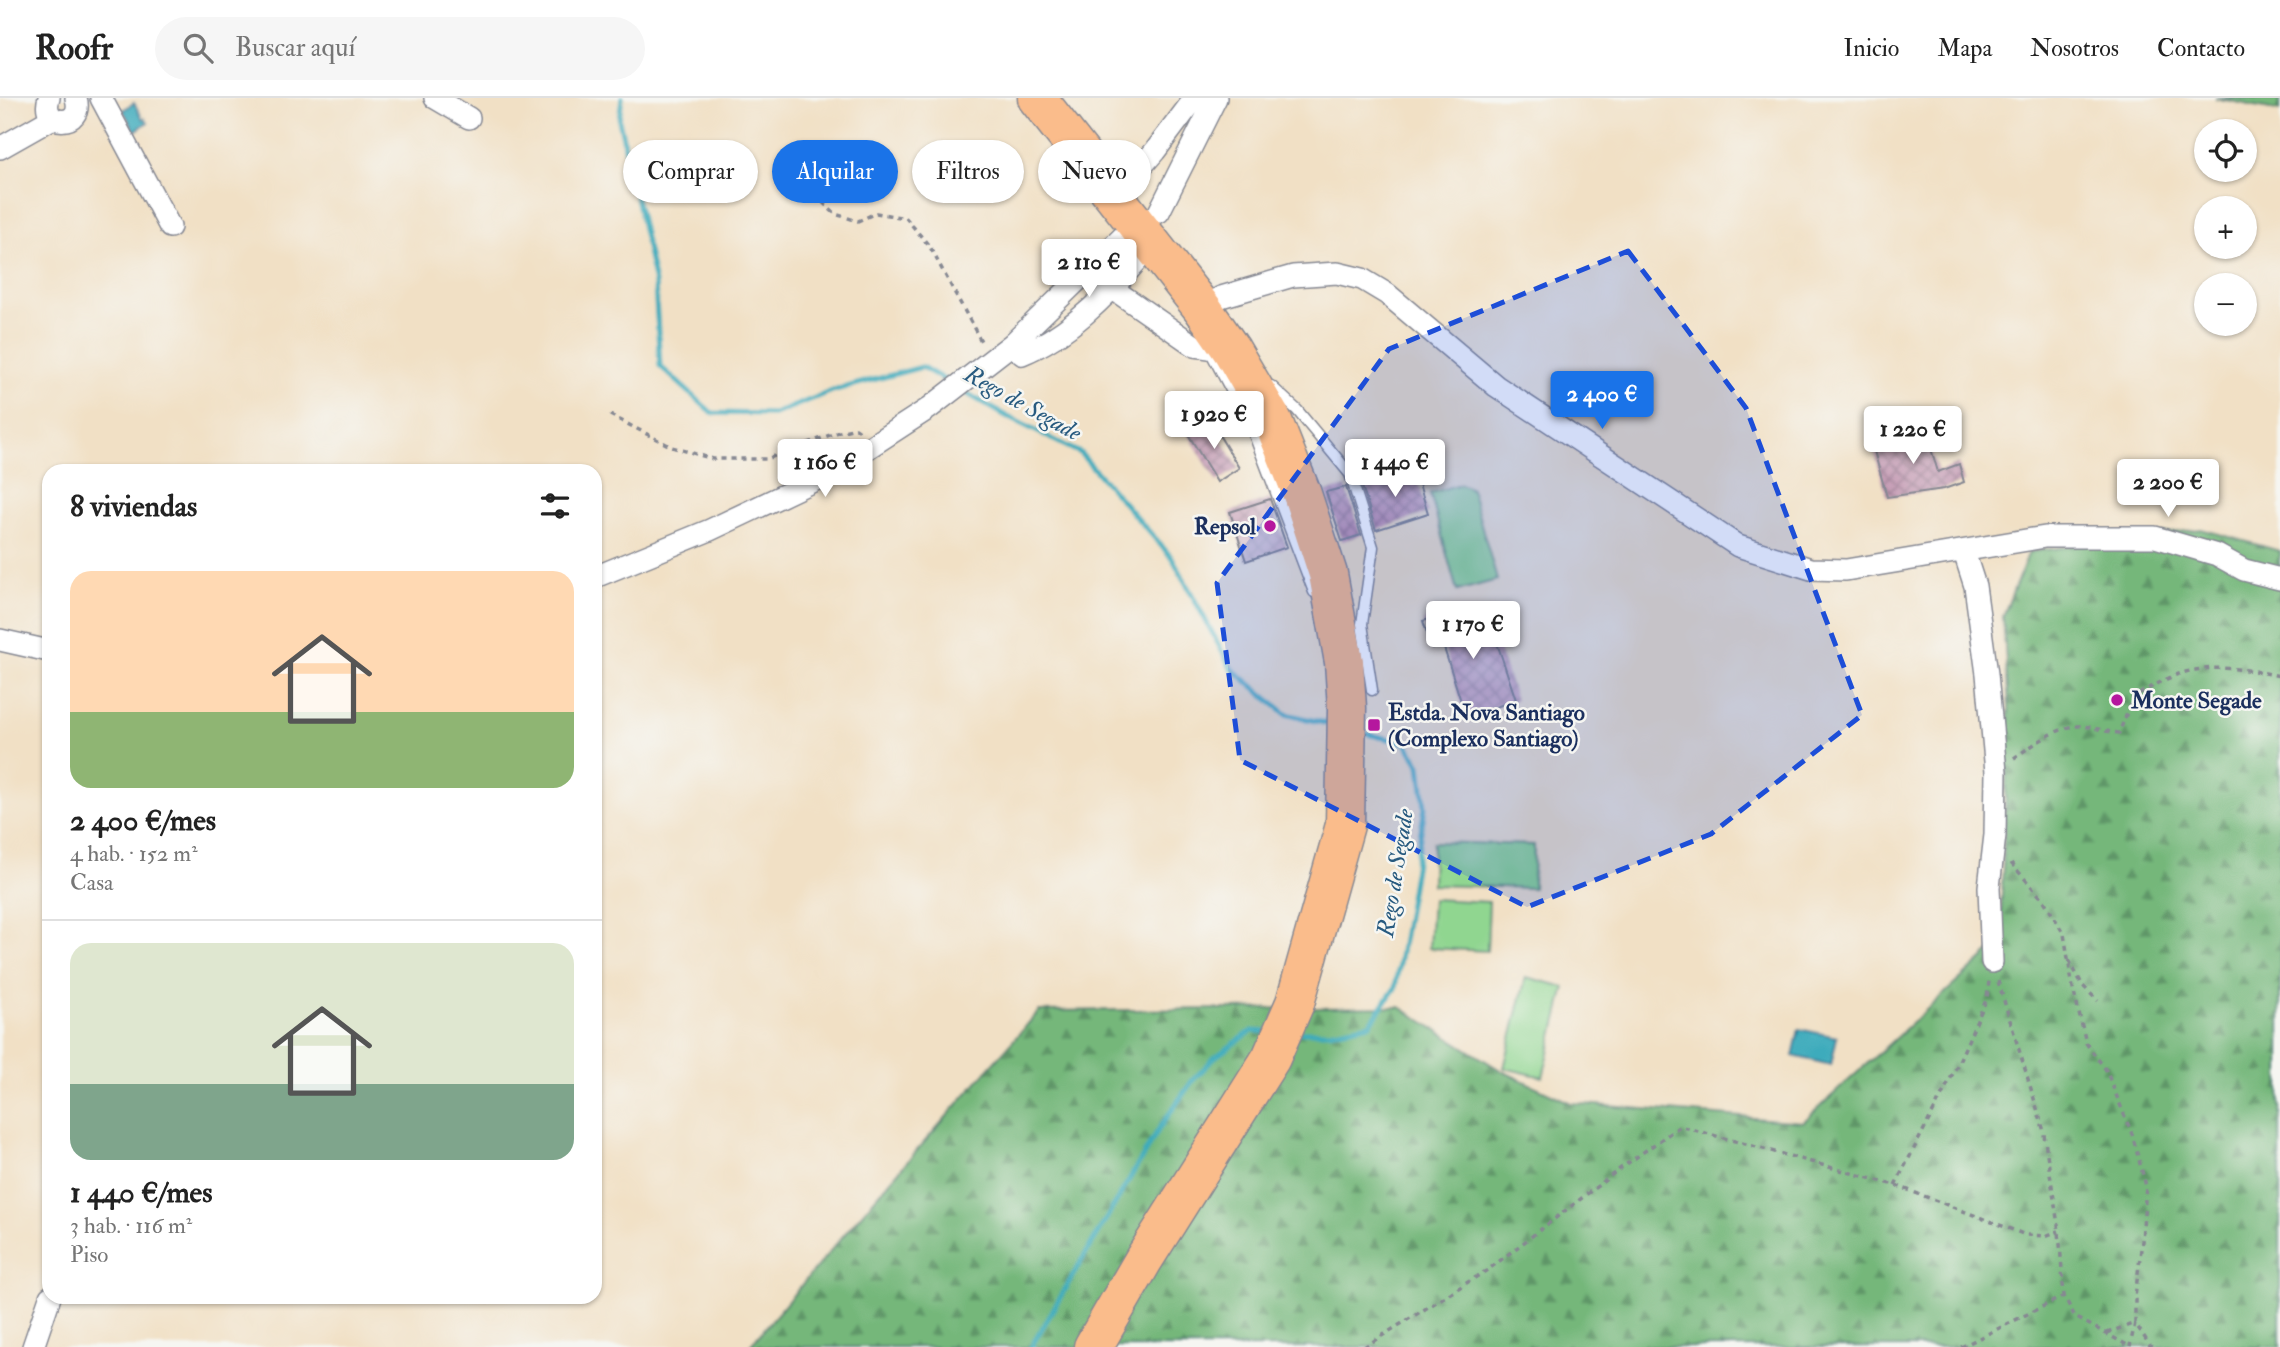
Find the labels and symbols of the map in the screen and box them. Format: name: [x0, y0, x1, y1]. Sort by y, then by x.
pin: 2 110 €: [1024, 240, 1154, 299]
water label: Rego de Segade: [958, 358, 1088, 449]
pin: 2 400 €: [1537, 372, 1667, 431]
pin: 1 920 €: [1149, 392, 1279, 451]
pin: 1 220 €: [1848, 406, 1978, 466]
pin: 1 160 €: [760, 440, 890, 499]
pin: 1 440 €: [1330, 440, 1460, 499]
pin: 2 200 €: [2103, 460, 2233, 519]
place label: Repsol: [1194, 512, 1257, 542]
marker: Repsol: [1262, 518, 1278, 534]
pin: 1 170 €: [1408, 602, 1538, 661]
place label: Monte Segade: [2130, 686, 2262, 716]
marker: Monte Segade: [2109, 692, 2125, 708]
place label: Estda. Nova Santiago (Complexo Santiago): [1388, 698, 1585, 754]
marker: Estda. Nova Santiago (Complexo Santiago): [1366, 717, 1382, 733]
water label: Rego de Segade: [1370, 806, 1421, 940]

